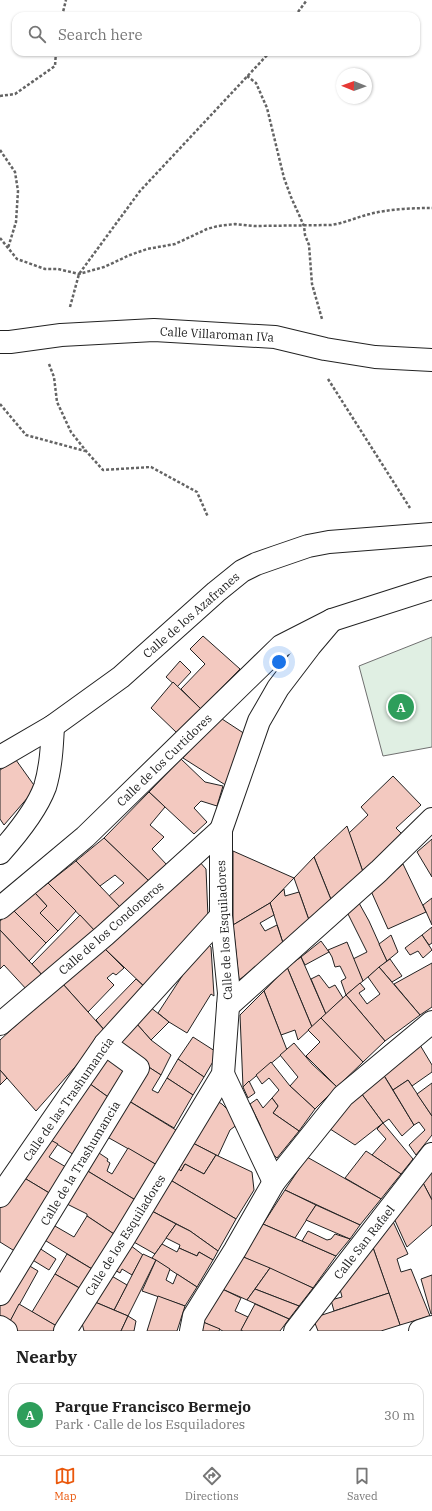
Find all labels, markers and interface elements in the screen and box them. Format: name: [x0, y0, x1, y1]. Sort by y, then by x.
search box: [12, 12, 420, 56]
icon: search: [26, 23, 48, 45]
text: Search here: [58, 25, 143, 44]
north arrow: [336, 68, 372, 104]
street label: Calle Villaroman IVa: [160, 324, 275, 345]
street label: Calle de los Azafranes: [140, 569, 242, 661]
your location: [269, 652, 289, 672]
pin: A: [388, 692, 414, 722]
street label: Calle de los Curtidores: [113, 711, 215, 809]
street label: Calle de los Esquiladores: [213, 860, 235, 1000]
street label: Calle de los Condoneros: [55, 878, 167, 978]
street label: Calle de las Trashumancia: [19, 1034, 117, 1164]
street label: Calle de la Trashumancia: [37, 1098, 123, 1228]
street label: Calle de los Esquiladores: [82, 1172, 169, 1298]
street label: Calle San Rafael: [330, 1202, 398, 1282]
text: Nearby: [16, 1346, 77, 1368]
text: Parque Francisco Bermejo: [55, 1397, 251, 1416]
text: A: [25, 1407, 35, 1424]
text: 30 m: [384, 1407, 415, 1424]
text: Park · Calle de los Esquiladores: [55, 1416, 245, 1433]
tab: Map: [54, 1465, 77, 1503]
tab: Directions: [185, 1465, 239, 1503]
tab: Saved: [347, 1465, 378, 1503]

